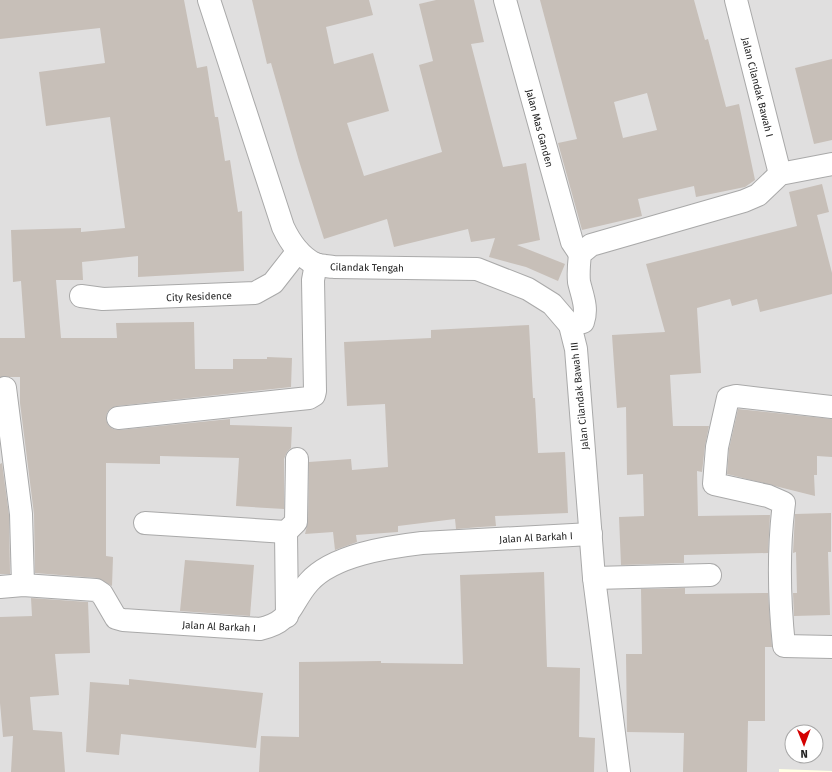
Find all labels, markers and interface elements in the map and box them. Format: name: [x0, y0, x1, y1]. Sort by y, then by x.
street label: Jalan Cilandak Bawah I: [739, 36, 775, 138]
street label: Jalan Mas Ganden: [523, 88, 555, 169]
street label: Cilandak Tengah: [330, 261, 404, 275]
street label: City Residence: [166, 290, 232, 304]
street label: Jalan Cilandak Bawah III: [568, 341, 592, 450]
street label: Jalan Al Barkah I: [499, 530, 573, 546]
street label: Jalan Al Barkah I: [182, 619, 256, 635]
north arrow: [784, 724, 824, 764]
text: N: [800, 747, 808, 760]

